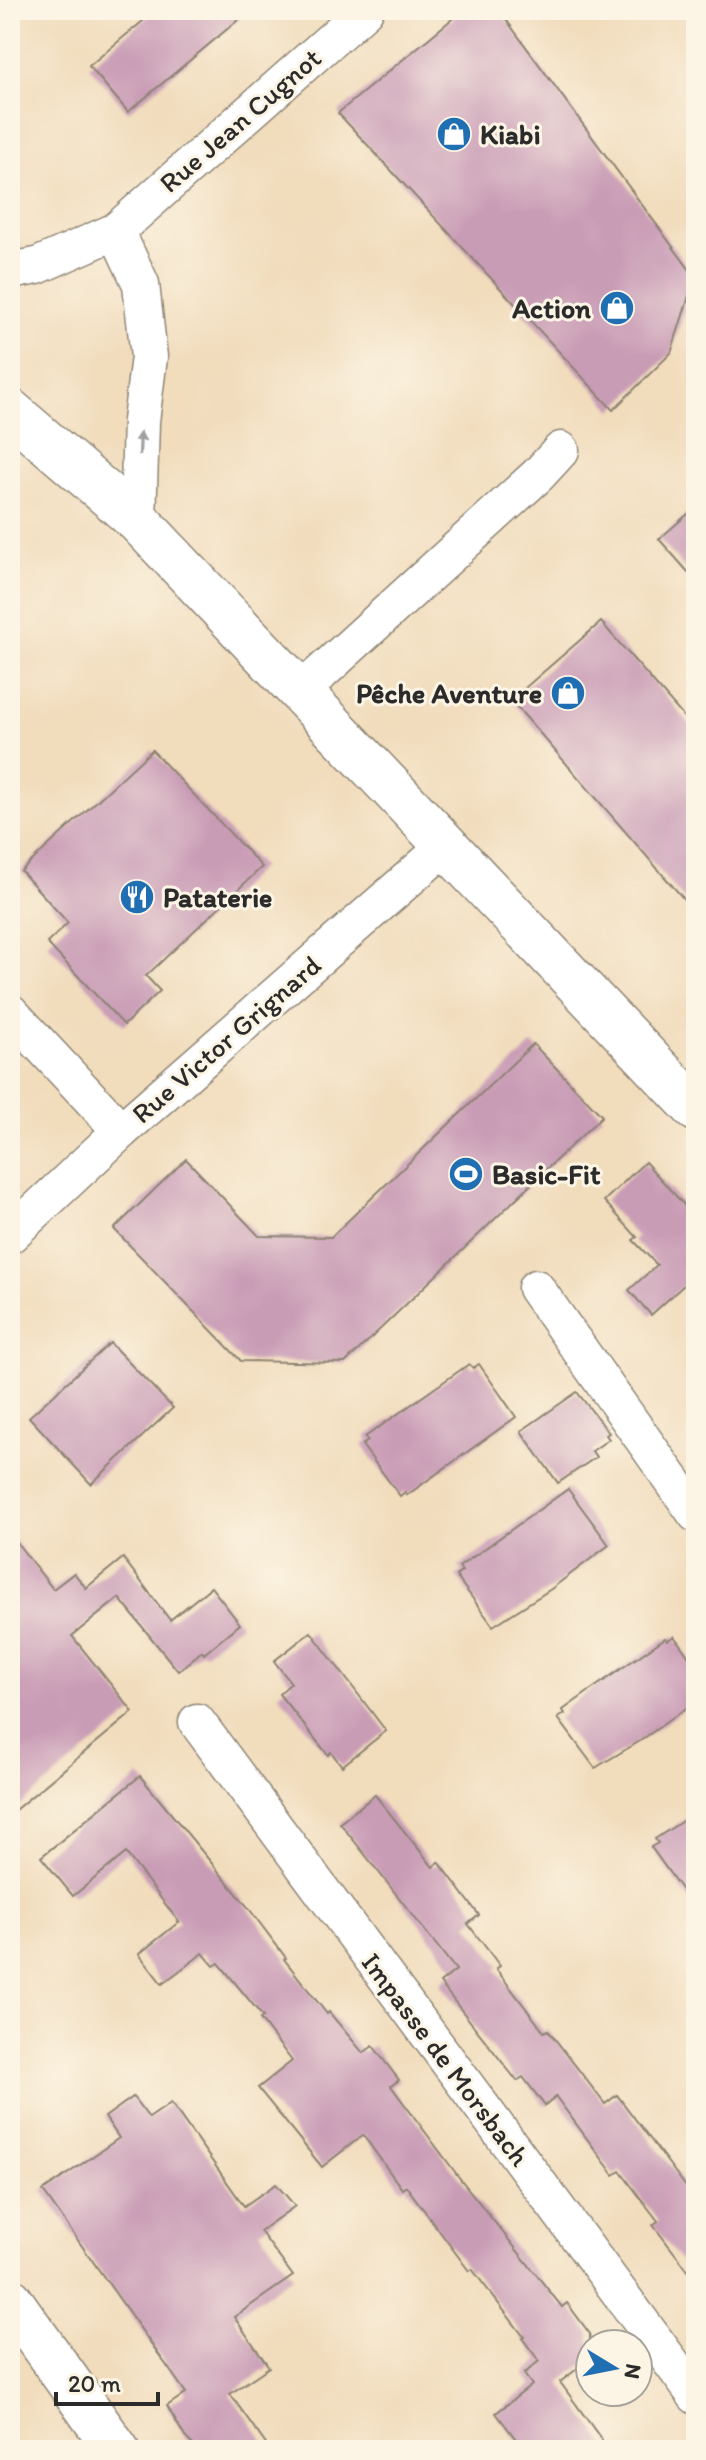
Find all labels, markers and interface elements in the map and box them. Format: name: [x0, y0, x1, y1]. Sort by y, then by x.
street label: Rue Jean Cugnot: [152, 40, 328, 200]
shop icon: Kiabi: [435, 115, 473, 153]
place label: Kiabi: [480, 117, 541, 151]
shop icon: Action: [598, 289, 636, 327]
place label: Action: [511, 291, 591, 325]
one-way arrow: [134, 430, 147, 455]
shop icon: Pêche Aventure: [549, 674, 587, 712]
place label: Pêche Aventure: [356, 676, 542, 710]
restaurant icon: Pataterie: [118, 878, 156, 916]
place label: Pataterie: [163, 880, 272, 914]
street label: Rue Victor Grignard: [125, 948, 327, 1130]
sports icon: Basic-Fit: [447, 1155, 485, 1193]
place label: Basic-Fit: [492, 1157, 601, 1191]
street label: Impasse de Morsbach: [355, 1946, 537, 2172]
north arrow: [574, 2328, 654, 2408]
scale bar: [56, 2356, 158, 2406]
text: N: [619, 2362, 648, 2381]
text: 20 m: [68, 2369, 121, 2398]

